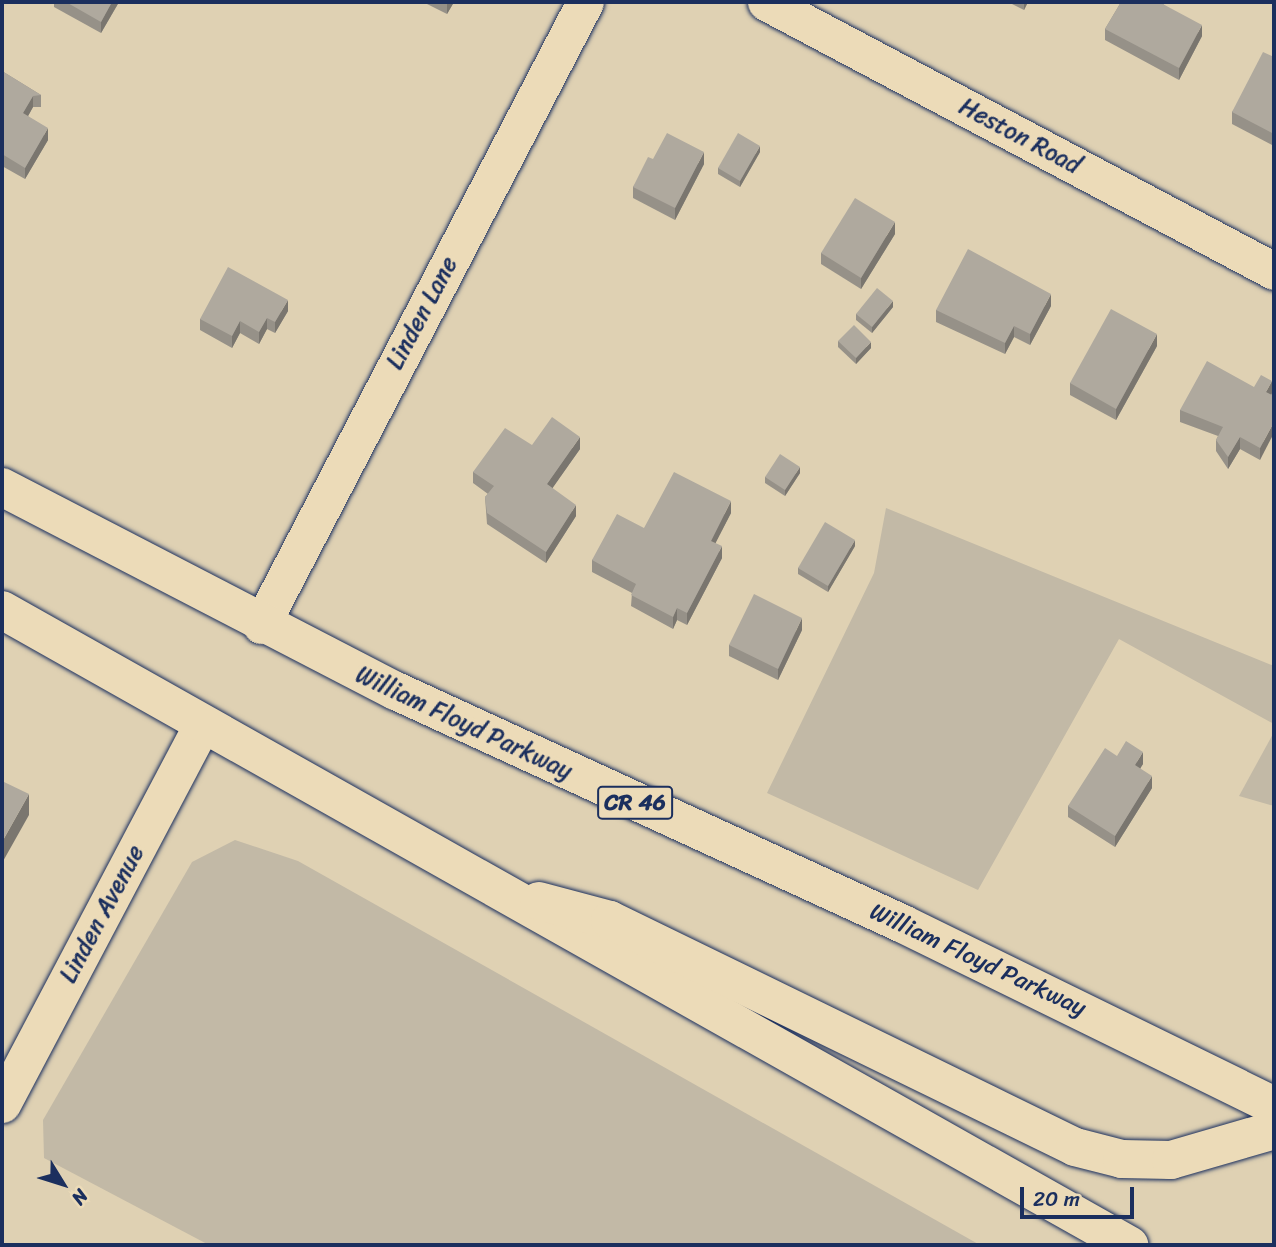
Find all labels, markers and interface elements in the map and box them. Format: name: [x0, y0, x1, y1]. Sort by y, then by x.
street label: Heston Road: [954, 92, 1086, 180]
street label: Linden Lane: [380, 252, 464, 374]
street label: William Floyd Parkway: [351, 660, 577, 786]
road number: CR 46: [596, 783, 674, 822]
street label: Linden Avenue: [54, 840, 150, 988]
street label: William Floyd Parkway: [865, 897, 1091, 1023]
north arrow: [28, 1149, 98, 1219]
scale bar: [1024, 1174, 1138, 1218]
text: 20 m: [1033, 1180, 1080, 1218]
text: N: [63, 1182, 97, 1213]

